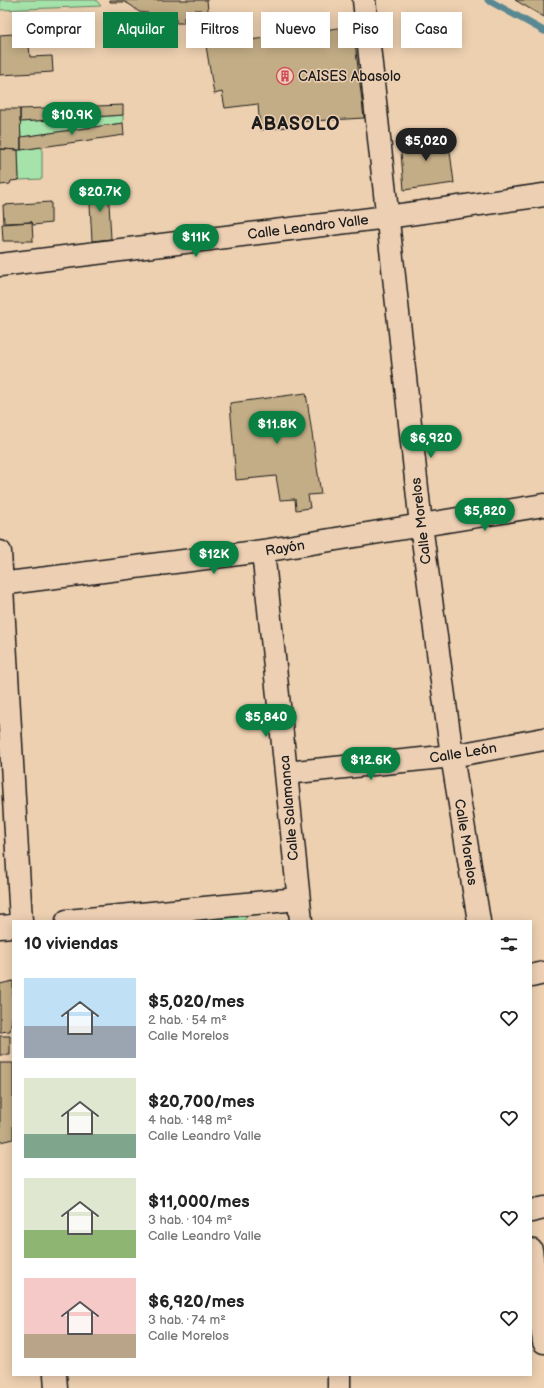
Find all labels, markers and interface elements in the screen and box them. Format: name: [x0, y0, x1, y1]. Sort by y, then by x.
chip: Comprar: [12, 12, 95, 48]
chip: Alquilar: [103, 12, 178, 48]
chip: Filtros: [186, 12, 253, 48]
chip: Nuevo: [261, 12, 330, 48]
chip: Piso: [338, 12, 393, 48]
chip: Casa: [401, 12, 462, 48]
building icon: CAISES Abasolo: [275, 66, 295, 86]
place label: CAISES Abasolo: [298, 68, 401, 85]
pin: $10.9K: [39, 102, 105, 136]
text: $10.9K: [51, 107, 93, 123]
district label: ABASOLO: [251, 114, 340, 135]
pin: $5,020: [393, 128, 459, 162]
text: $5,020: [405, 133, 447, 149]
pin: $20.7K: [67, 179, 133, 213]
text: $20.7K: [78, 184, 122, 200]
street label: Calle Leandro Valle: [246, 211, 370, 243]
pin: $11K: [172, 224, 220, 258]
text: $11K: [182, 229, 210, 245]
pin: $11.8K: [244, 411, 310, 445]
text: $11.8K: [257, 416, 297, 432]
pin: $6,920: [398, 425, 464, 459]
text: $6,920: [410, 430, 452, 446]
street label: Calle Morelos: [407, 477, 435, 565]
pin: $5,820: [452, 498, 518, 532]
text: $5,820: [464, 503, 506, 519]
street label: Rayón: [264, 536, 306, 560]
pin: $12K: [190, 541, 238, 575]
text: $12K: [199, 546, 229, 562]
pin: $5,840: [233, 704, 299, 738]
text: $5,840: [245, 709, 287, 725]
street label: Calle León: [428, 739, 498, 767]
pin: $12.6K: [338, 747, 404, 781]
text: $12.6K: [350, 752, 392, 768]
street label: Calle Salamanca: [276, 754, 302, 862]
street label: Calle Morelos: [451, 798, 481, 886]
icon: filters: [498, 933, 520, 955]
text: 10 viviendas: [24, 934, 118, 954]
text: $5,020/mes: [148, 992, 244, 1012]
icon: home: [56, 994, 104, 1042]
icon: heart: [498, 1007, 520, 1029]
text: 2 hab. · 54 m²: [148, 1012, 227, 1028]
text: Calle Morelos: [148, 1028, 229, 1044]
text: $20,700/mes: [148, 1092, 255, 1112]
icon: home: [56, 1094, 104, 1142]
icon: heart: [498, 1107, 520, 1129]
text: 4 hab. · 148 m²: [148, 1112, 232, 1128]
text: Calle Leandro Valle: [148, 1128, 261, 1144]
text: $11,000/mes: [148, 1192, 250, 1212]
icon: home: [56, 1194, 104, 1242]
icon: heart: [498, 1207, 520, 1229]
text: 3 hab. · 104 m²: [148, 1212, 232, 1228]
text: Calle Leandro Valle: [148, 1228, 261, 1244]
text: $6,920/mes: [148, 1292, 244, 1312]
icon: home: [56, 1294, 104, 1342]
icon: heart: [498, 1307, 520, 1329]
text: 3 hab. · 74 m²: [148, 1312, 226, 1328]
text: Calle Morelos: [148, 1328, 229, 1344]

